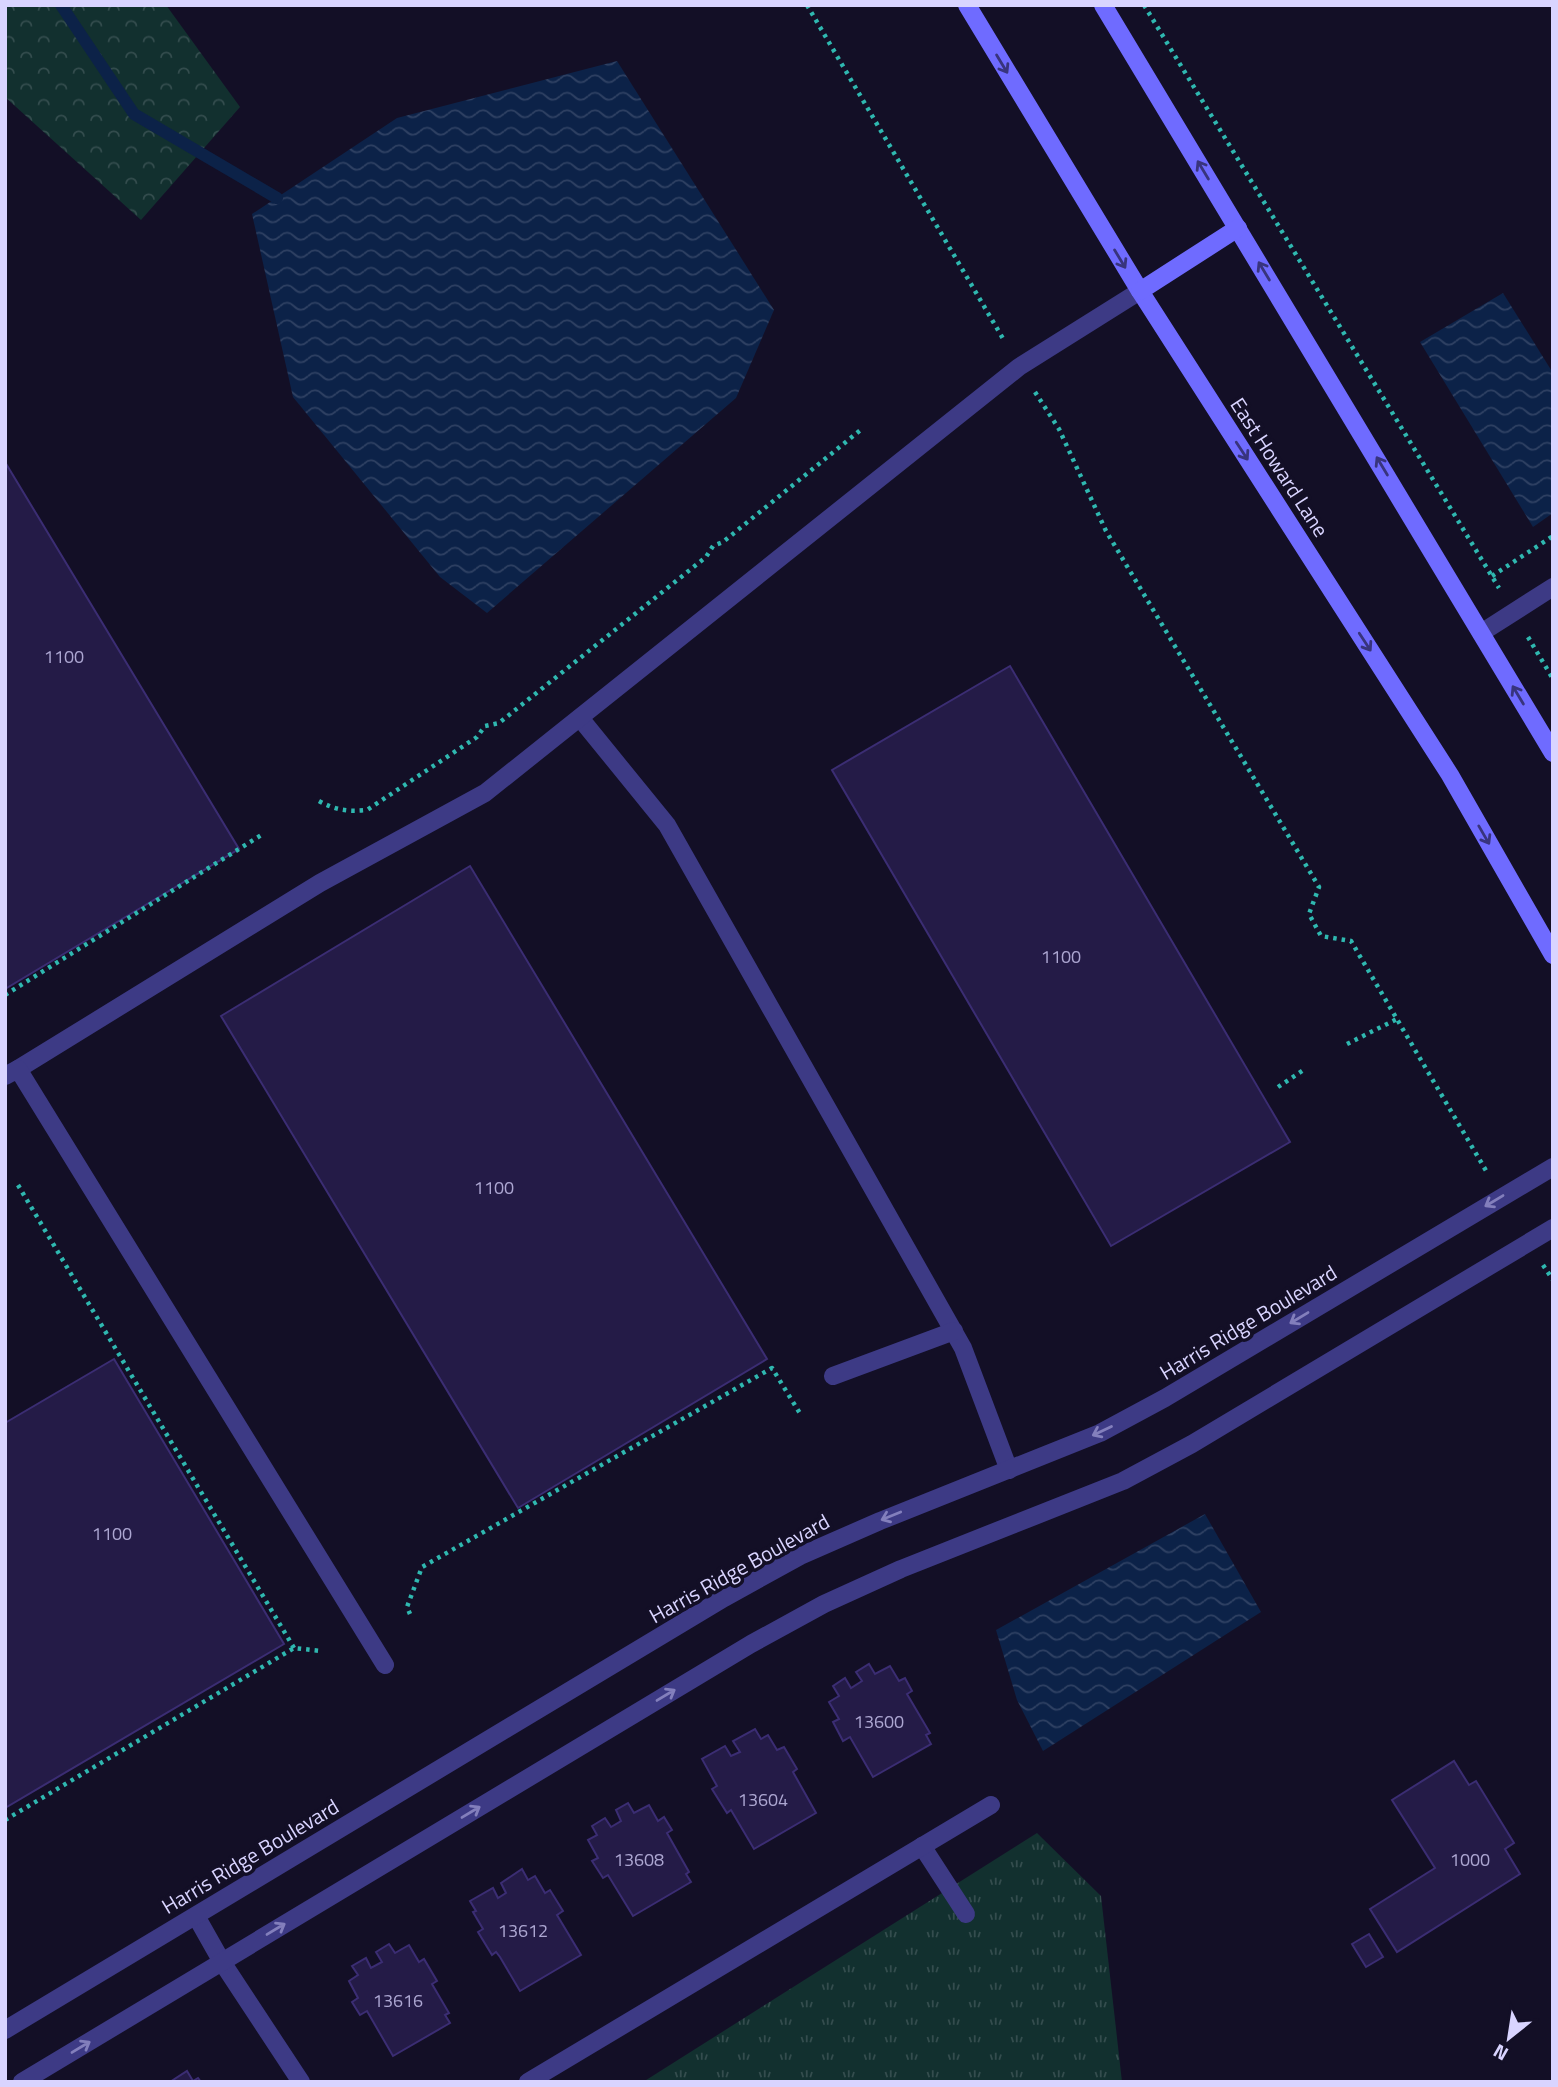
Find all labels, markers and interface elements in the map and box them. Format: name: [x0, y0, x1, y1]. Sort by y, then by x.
one-way arrow: [996, 53, 1010, 73]
one-way arrow: [1195, 160, 1209, 180]
one-way arrow: [1113, 248, 1127, 268]
one-way arrow: [1257, 262, 1271, 282]
street label: East Howard Lane: [1223, 391, 1337, 543]
one-way arrow: [1235, 440, 1249, 460]
one-way arrow: [1374, 457, 1388, 477]
one-way arrow: [1357, 632, 1372, 651]
house number: 1100: [44, 643, 84, 670]
one-way arrow: [1511, 685, 1525, 705]
one-way arrow: [1477, 824, 1491, 844]
house number: 1100: [1041, 943, 1081, 970]
house number: 1100: [474, 1174, 514, 1201]
one-way arrow: [1485, 1195, 1505, 1209]
street label: Harris Ridge Boulevard: [1153, 1256, 1343, 1388]
one-way arrow: [1289, 1312, 1309, 1326]
one-way arrow: [1092, 1425, 1113, 1439]
street label: Harris Ridge Boulevard: [643, 1505, 835, 1631]
one-way arrow: [880, 1511, 902, 1524]
house number: 1100: [92, 1520, 132, 1547]
one-way arrow: [655, 1688, 675, 1702]
house number: 13600: [854, 1708, 904, 1735]
house number: 13604: [738, 1786, 788, 1813]
street label: Harris Ridge Boulevard: [155, 1790, 345, 1922]
one-way arrow: [460, 1805, 480, 1819]
house number: 13608: [614, 1846, 664, 1873]
house number: 1000: [1450, 1846, 1490, 1873]
house number: 13612: [498, 1917, 548, 1944]
one-way arrow: [265, 1922, 285, 1936]
house number: 13616: [373, 1987, 423, 2014]
north arrow: [1474, 2003, 1544, 2073]
text: N: [1487, 2037, 1513, 2069]
one-way arrow: [70, 2039, 90, 2053]

